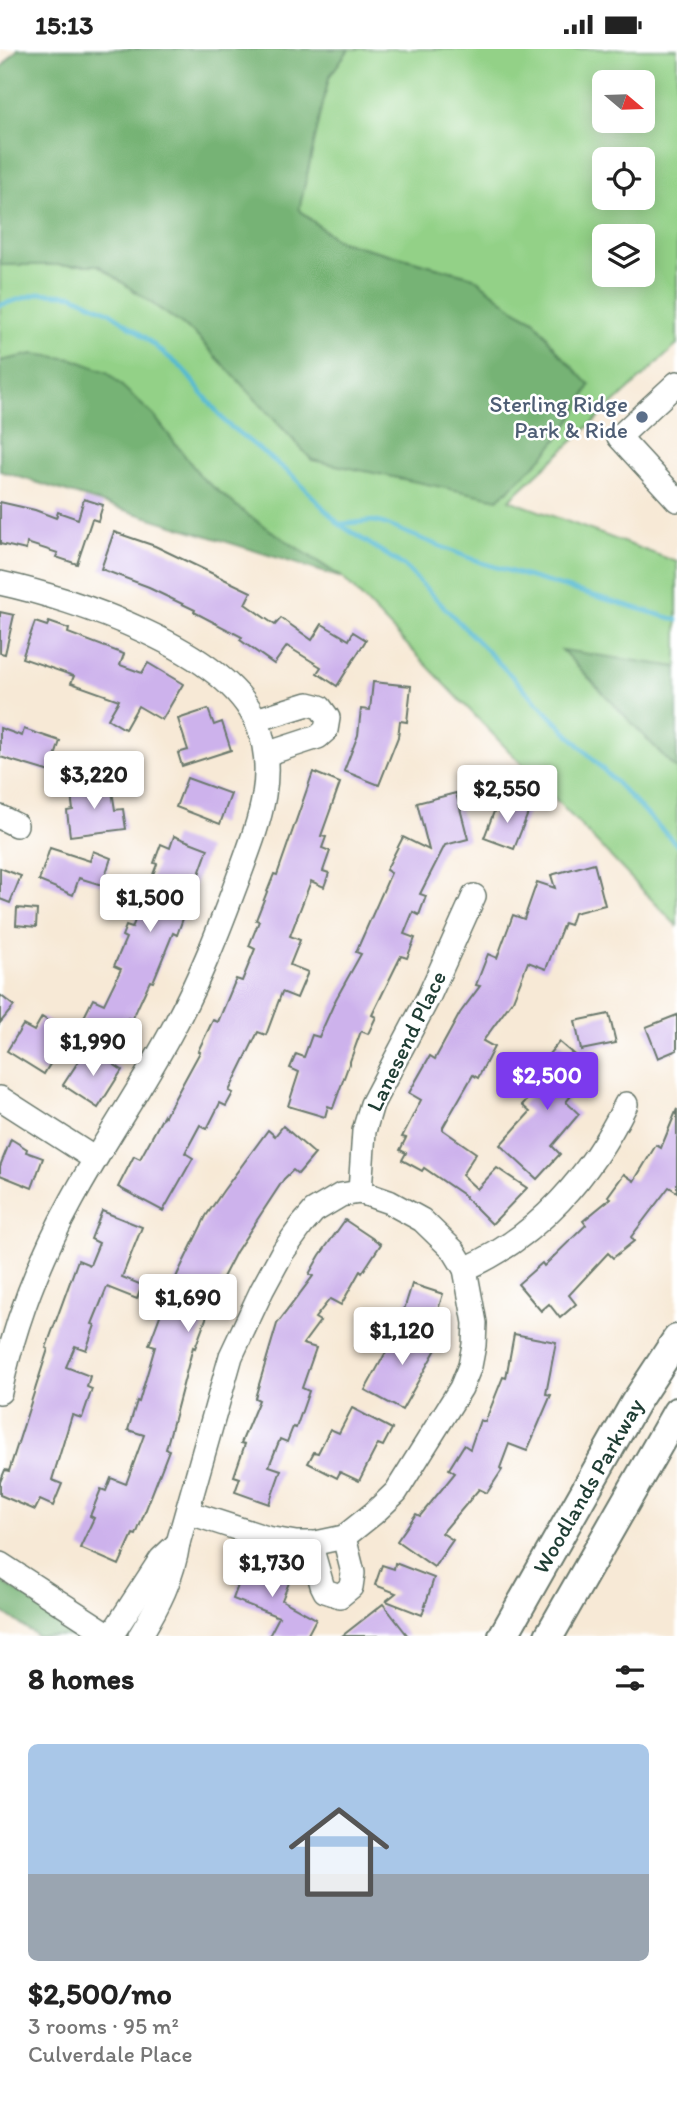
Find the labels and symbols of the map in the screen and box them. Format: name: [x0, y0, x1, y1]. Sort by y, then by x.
north arrow: [592, 70, 654, 133]
place label: Sterling Ridge Park & Ride: [490, 390, 628, 444]
marker: Sterling Ridge Park & Ride: [634, 409, 650, 425]
pin: $3,220: [37, 751, 151, 811]
pin: $2,550: [450, 765, 564, 825]
pin: $1,500: [93, 875, 207, 934]
street label: Lanesend Place: [360, 966, 452, 1116]
pin: $1,990: [36, 1019, 150, 1078]
pin: $2,500: [490, 1053, 604, 1112]
pin: $1,690: [131, 1275, 245, 1334]
pin: $1,120: [345, 1307, 459, 1367]
street label: Woodlands Parkway: [526, 1393, 650, 1579]
pin: $1,730: [215, 1539, 329, 1599]

